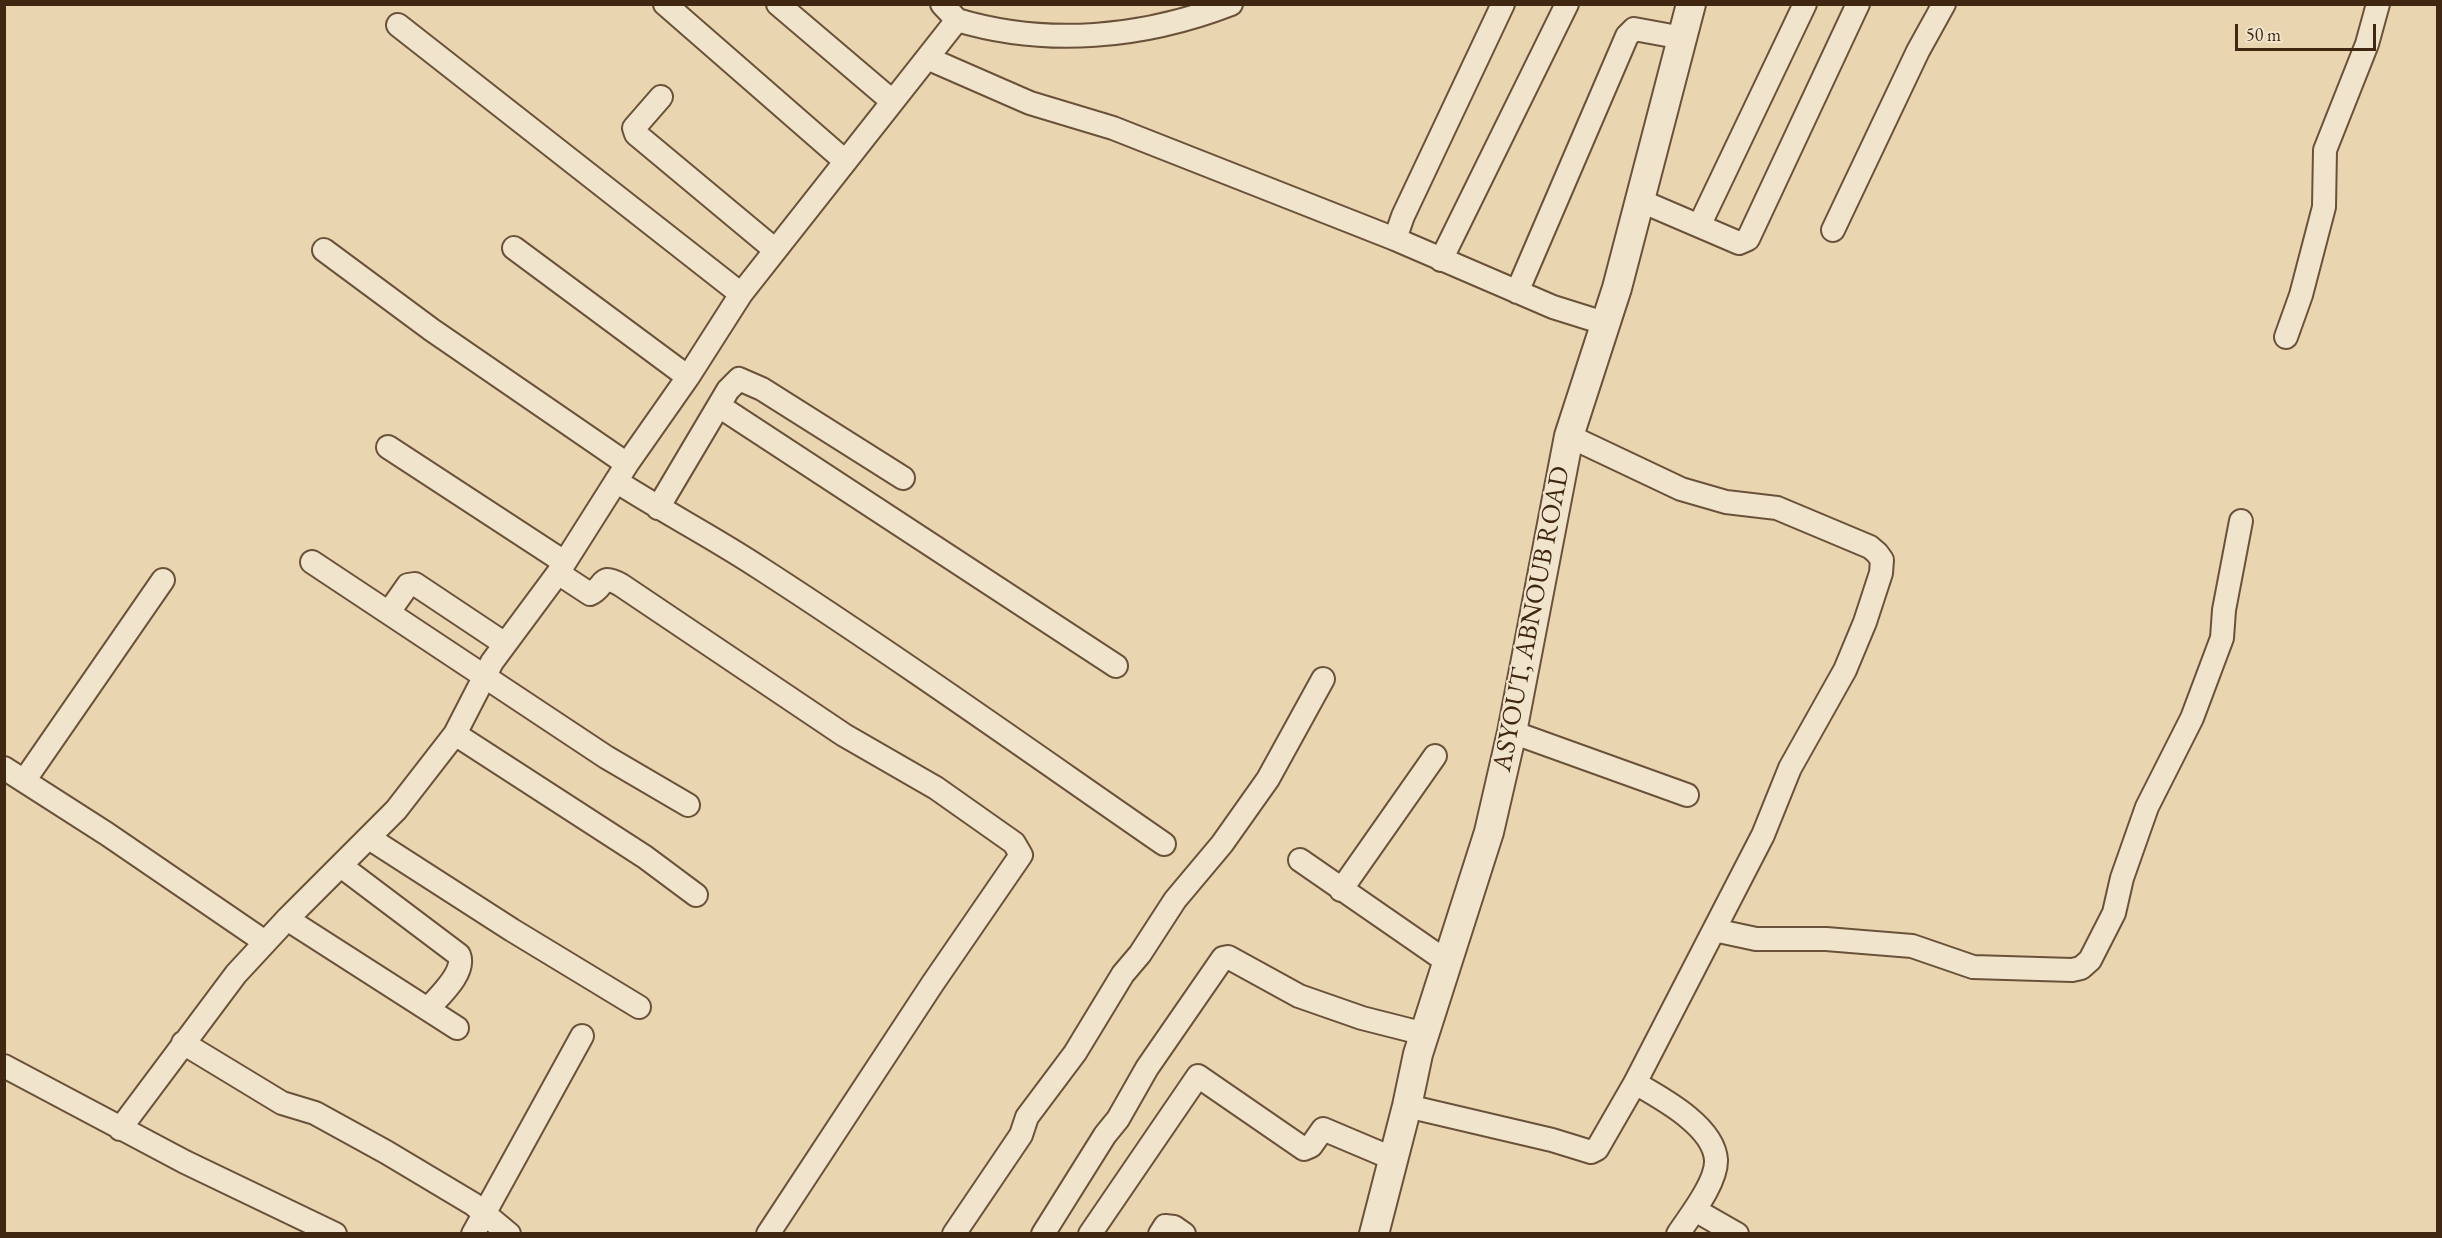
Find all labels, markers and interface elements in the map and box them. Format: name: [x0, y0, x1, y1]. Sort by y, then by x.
scale bar: [2238, 12, 2379, 50]
text: 50 m: [2246, 23, 2281, 46]
street label: ASYOUT, ABNOUB ROAD: [1486, 464, 1578, 774]

